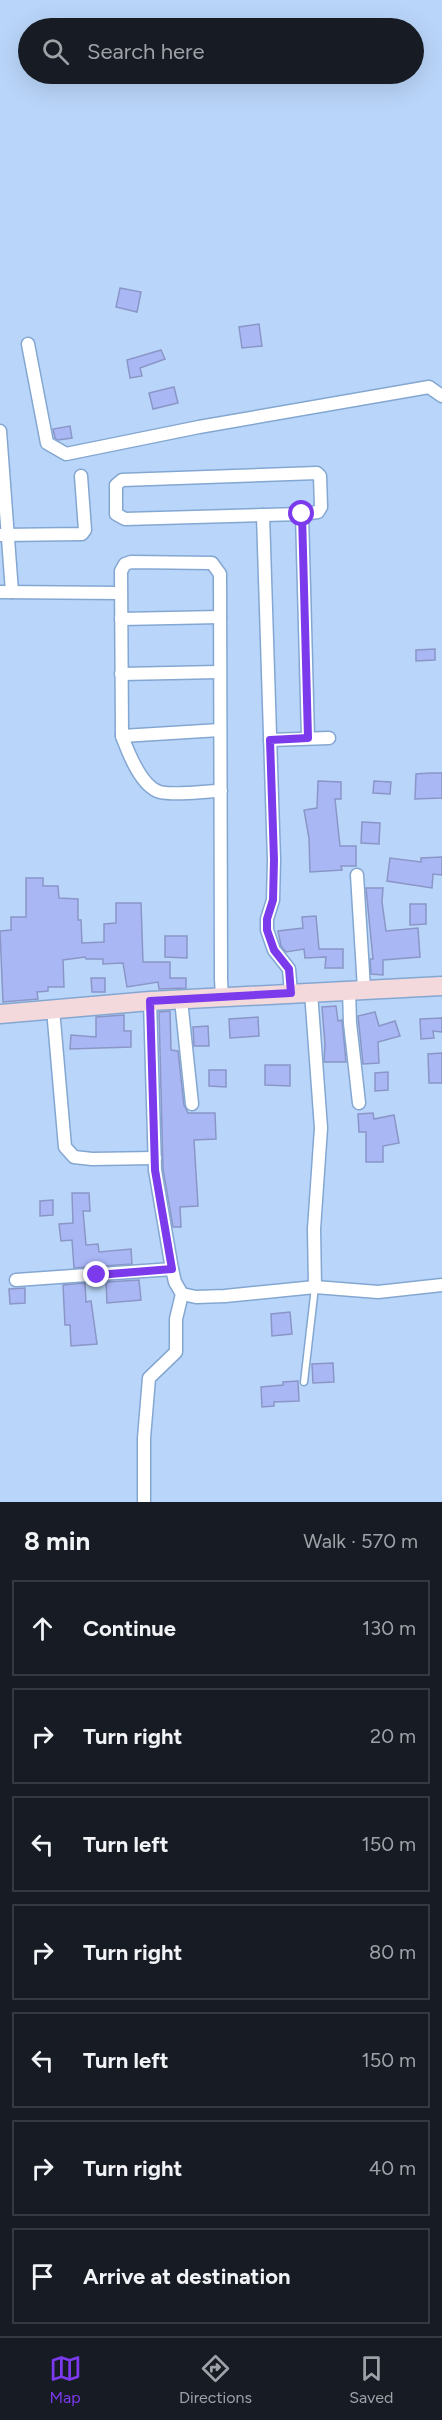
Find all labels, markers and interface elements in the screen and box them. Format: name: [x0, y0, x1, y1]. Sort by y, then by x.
search box: [18, 18, 424, 84]
icon: search: [39, 35, 72, 68]
text: Search here: [87, 38, 205, 65]
route start: [288, 500, 314, 526]
route end: [83, 1261, 109, 1287]
text: 8 min: [24, 1525, 90, 1557]
text: Walk · 570 m: [303, 1529, 418, 1553]
icon: ahead: [26, 1612, 59, 1645]
text: Continue: [83, 1615, 176, 1642]
text: 130 m: [362, 1616, 416, 1640]
icon: right: [26, 1720, 59, 1753]
text: Turn right: [83, 1723, 182, 1750]
text: 20 m: [370, 1724, 416, 1748]
icon: left: [26, 1828, 59, 1861]
text: Turn left: [83, 1831, 169, 1858]
text: 150 m: [361, 1832, 416, 1856]
icon: right: [26, 1936, 59, 1969]
text: Turn right: [83, 1939, 182, 1966]
text: 80 m: [369, 1940, 416, 1964]
icon: left: [26, 2044, 59, 2077]
text: Turn left: [83, 2047, 169, 2074]
text: 150 m: [361, 2048, 416, 2072]
icon: right: [26, 2152, 59, 2185]
text: Turn right: [83, 2155, 182, 2182]
text: 40 m: [369, 2156, 416, 2180]
icon: arrive: [26, 2260, 59, 2293]
text: Arrive at destination: [83, 2263, 291, 2290]
tab: Map: [49, 2352, 82, 2407]
tab: Directions: [179, 2352, 252, 2407]
tab: Saved: [349, 2352, 393, 2407]

